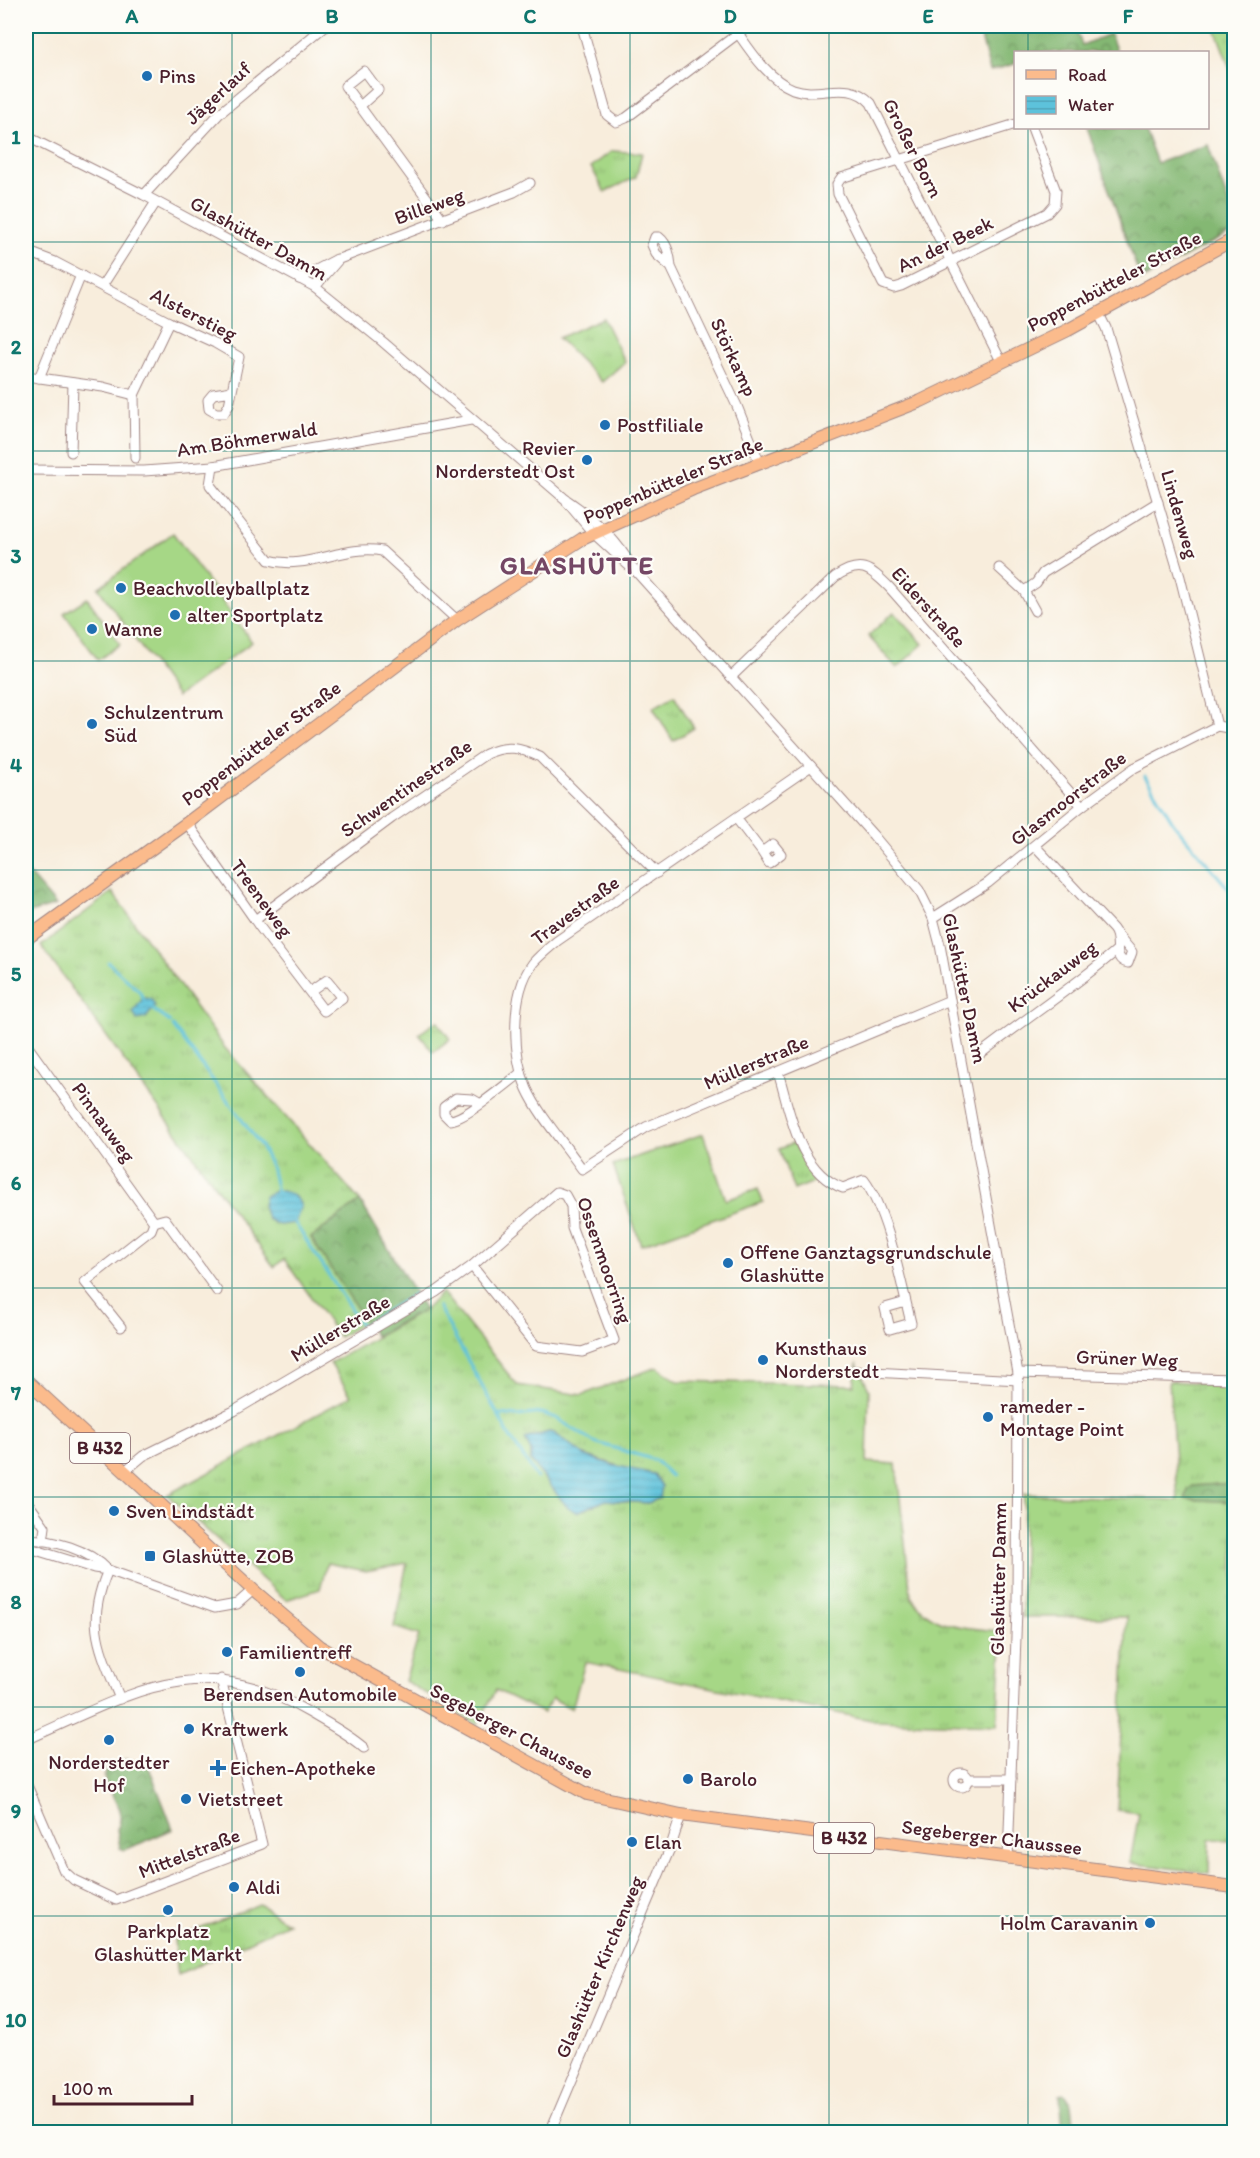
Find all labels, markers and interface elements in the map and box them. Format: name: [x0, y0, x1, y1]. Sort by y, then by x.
text: A: [125, 4, 139, 28]
text: B: [326, 4, 339, 28]
text: C: [524, 4, 537, 28]
text: D: [723, 4, 737, 28]
text: E: [922, 4, 934, 28]
text: F: [1123, 4, 1134, 28]
legend: [1014, 51, 1209, 129]
street label: Jägerlauf: [180, 56, 256, 130]
place label: Pins: [159, 64, 196, 88]
text: Road: [1068, 64, 1107, 86]
marker: Pins: [140, 69, 154, 83]
street label: Großer Born: [878, 94, 948, 202]
text: Water: [1068, 94, 1114, 116]
text: 1: [11, 125, 21, 149]
street label: Billeweg: [391, 182, 468, 230]
street label: Glashütter Damm: [186, 190, 332, 286]
street label: An der Beek: [893, 210, 997, 278]
street label: Poppenbütteler Straße: [1023, 225, 1205, 337]
street label: Alsterstieg: [147, 282, 242, 346]
street label: Störkamp: [705, 314, 763, 400]
text: 2: [11, 335, 22, 359]
place label: Postfiliale: [617, 413, 704, 437]
street label: Am Böhmerwald: [175, 416, 319, 462]
marker: Postfiliale: [598, 418, 612, 432]
street label: Poppenbütteler Straße: [579, 431, 767, 529]
place label: Revier Norderstedt Ost: [435, 436, 575, 483]
marker: Revier Norderstedt Ost: [580, 453, 594, 467]
street label: Lindenweg: [1156, 467, 1204, 562]
text: 3: [11, 544, 22, 568]
district label: GLASHÜTTE: [500, 549, 654, 581]
street label: Eiderstraße: [886, 562, 972, 652]
place label: Beachvolleyballplatz: [133, 576, 310, 600]
marker: Beachvolleyballplatz: [114, 581, 128, 595]
place label: alter Sportplatz: [187, 603, 324, 627]
marker: alter Sportplatz: [168, 608, 182, 622]
place label: Wanne: [104, 617, 162, 641]
marker: Wanne: [85, 622, 99, 636]
street label: Poppenbütteler Straße: [177, 675, 345, 811]
place label: Schulzentrum Süd: [104, 700, 224, 747]
marker: Schulzentrum Süd: [85, 717, 99, 731]
street label: Schwentinestraße: [335, 734, 477, 842]
street label: Glasmoorstraße: [1005, 745, 1131, 851]
text: 4: [10, 753, 22, 777]
street label: Treeneweg: [226, 854, 299, 942]
street label: Travestraße: [526, 870, 624, 950]
street label: Glashütter Damm: [937, 911, 993, 1066]
street label: Krückauweg: [1003, 934, 1102, 1017]
text: 5: [11, 962, 22, 986]
street label: Müllerstraße: [700, 1029, 812, 1095]
street label: Pinnauweg: [67, 1077, 141, 1167]
text: 6: [11, 1171, 22, 1195]
street label: Ossenmoorring: [572, 1194, 638, 1327]
place label: Offene Ganztagsgrundschule Glashütte: [740, 1240, 992, 1287]
marker: Offene Ganztagsgrundschule Glashütte: [721, 1256, 735, 1270]
street label: Müllerstraße: [286, 1289, 394, 1367]
place label: Kunsthaus Norderstedt: [775, 1336, 879, 1383]
street label: Grüner Weg: [1075, 1344, 1179, 1372]
marker: Kunsthaus Norderstedt: [756, 1353, 770, 1367]
text: 7: [10, 1381, 21, 1405]
place label: rameder - Montage Point: [1000, 1394, 1124, 1441]
marker: rameder - Montage Point: [981, 1410, 995, 1424]
road number: B 432: [70, 1433, 130, 1463]
place label: Sven Lindstädt: [126, 1499, 255, 1523]
street label: Glashütter Damm: [985, 1502, 1011, 1656]
marker: Sven Lindstädt: [107, 1504, 121, 1518]
place label: Glashütte, ZOB: [162, 1544, 294, 1568]
marker: Glashütte, ZOB: [143, 1549, 157, 1563]
text: 8: [11, 1590, 22, 1614]
place label: Familientreff: [239, 1640, 352, 1664]
marker: Familientreff: [220, 1645, 234, 1659]
marker: Berendsen Automobile: [293, 1665, 307, 1679]
street label: Segeberger Chaussee: [426, 1678, 598, 1784]
place label: Berendsen Automobile: [203, 1682, 397, 1706]
place label: Kraftwerk: [201, 1717, 289, 1741]
marker: Kraftwerk: [182, 1722, 196, 1736]
marker: Norderstedter Hof: [102, 1733, 116, 1747]
place label: Norderstedter Hof: [48, 1750, 170, 1797]
place label: Eichen-Apotheke: [230, 1756, 376, 1780]
marker: Eichen-Apotheke: [211, 1761, 225, 1775]
place label: Barolo: [700, 1767, 757, 1791]
marker: Barolo: [681, 1772, 695, 1786]
place label: Vietstreet: [198, 1787, 283, 1811]
marker: Vietstreet: [179, 1792, 193, 1806]
text: 9: [11, 1799, 21, 1823]
street label: Segeberger Chaussee: [900, 1814, 1084, 1860]
street label: Mittelstraße: [135, 1823, 243, 1883]
road number: B 432: [814, 1823, 874, 1853]
place label: Elan: [644, 1830, 682, 1854]
marker: Elan: [625, 1835, 639, 1849]
street label: Glashütter Kirchenweg: [550, 1872, 649, 2062]
place label: Aldi: [246, 1875, 280, 1899]
marker: Aldi: [227, 1880, 241, 1894]
marker: Parkplatz Glashütter Markt: [161, 1903, 175, 1917]
place label: Holm Caravanin: [1000, 1911, 1138, 1935]
marker: Holm Caravanin: [1143, 1916, 1157, 1930]
place label: Parkplatz Glashütter Markt: [94, 1919, 242, 1966]
text: 10: [5, 2008, 27, 2032]
scale bar: [54, 2068, 192, 2106]
text: 100 m: [63, 2078, 113, 2100]

